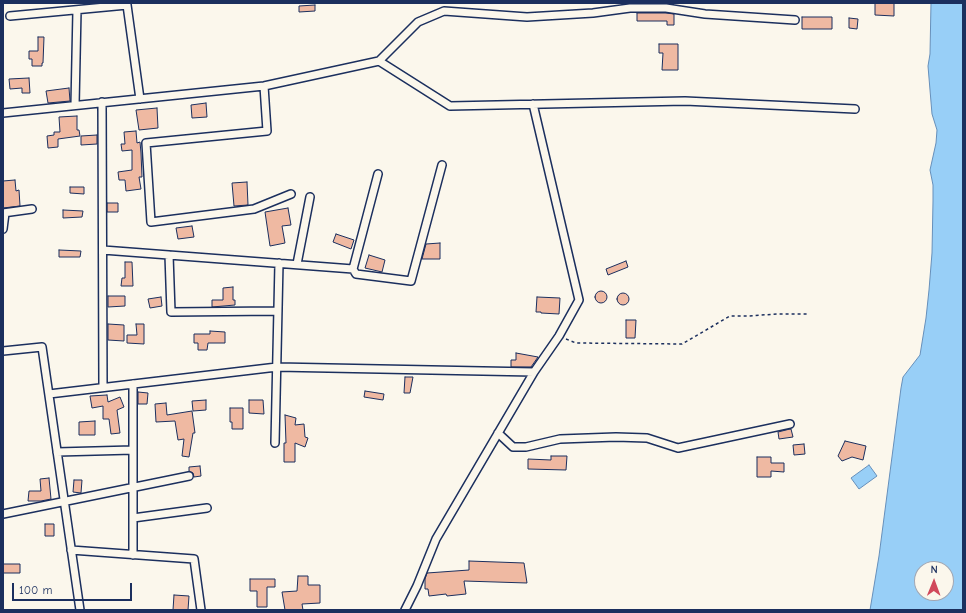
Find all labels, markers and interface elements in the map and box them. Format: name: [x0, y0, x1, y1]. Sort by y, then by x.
north arrow: [914, 561, 954, 601]
text: N: [930, 563, 938, 576]
scale bar: [14, 575, 134, 601]
text: 100 m: [19, 583, 52, 597]

